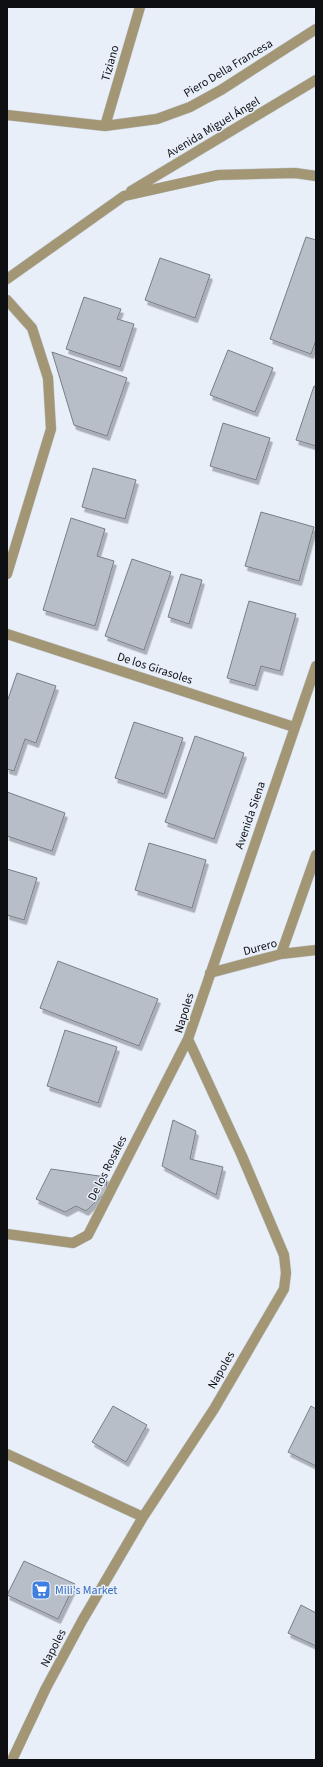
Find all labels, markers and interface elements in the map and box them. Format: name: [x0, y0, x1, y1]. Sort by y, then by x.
street label: Piero Della Francesa: [181, 35, 276, 102]
street label: Tiziano: [97, 43, 124, 83]
street label: Avenida Miguel Ángel: [163, 93, 263, 162]
street label: De los Girasoles: [115, 648, 195, 689]
street label: Avenida Siena: [231, 779, 270, 851]
street label: Durero: [241, 935, 279, 960]
street label: Napoles: [170, 991, 199, 1035]
street label: De los Rosales: [84, 1133, 131, 1204]
street label: Napoles: [204, 1348, 239, 1392]
supermarket icon: Mili's Market: [30, 1579, 52, 1601]
place label: Mili's Market: [55, 1582, 117, 1599]
street label: Napoles: [36, 1626, 71, 1670]

